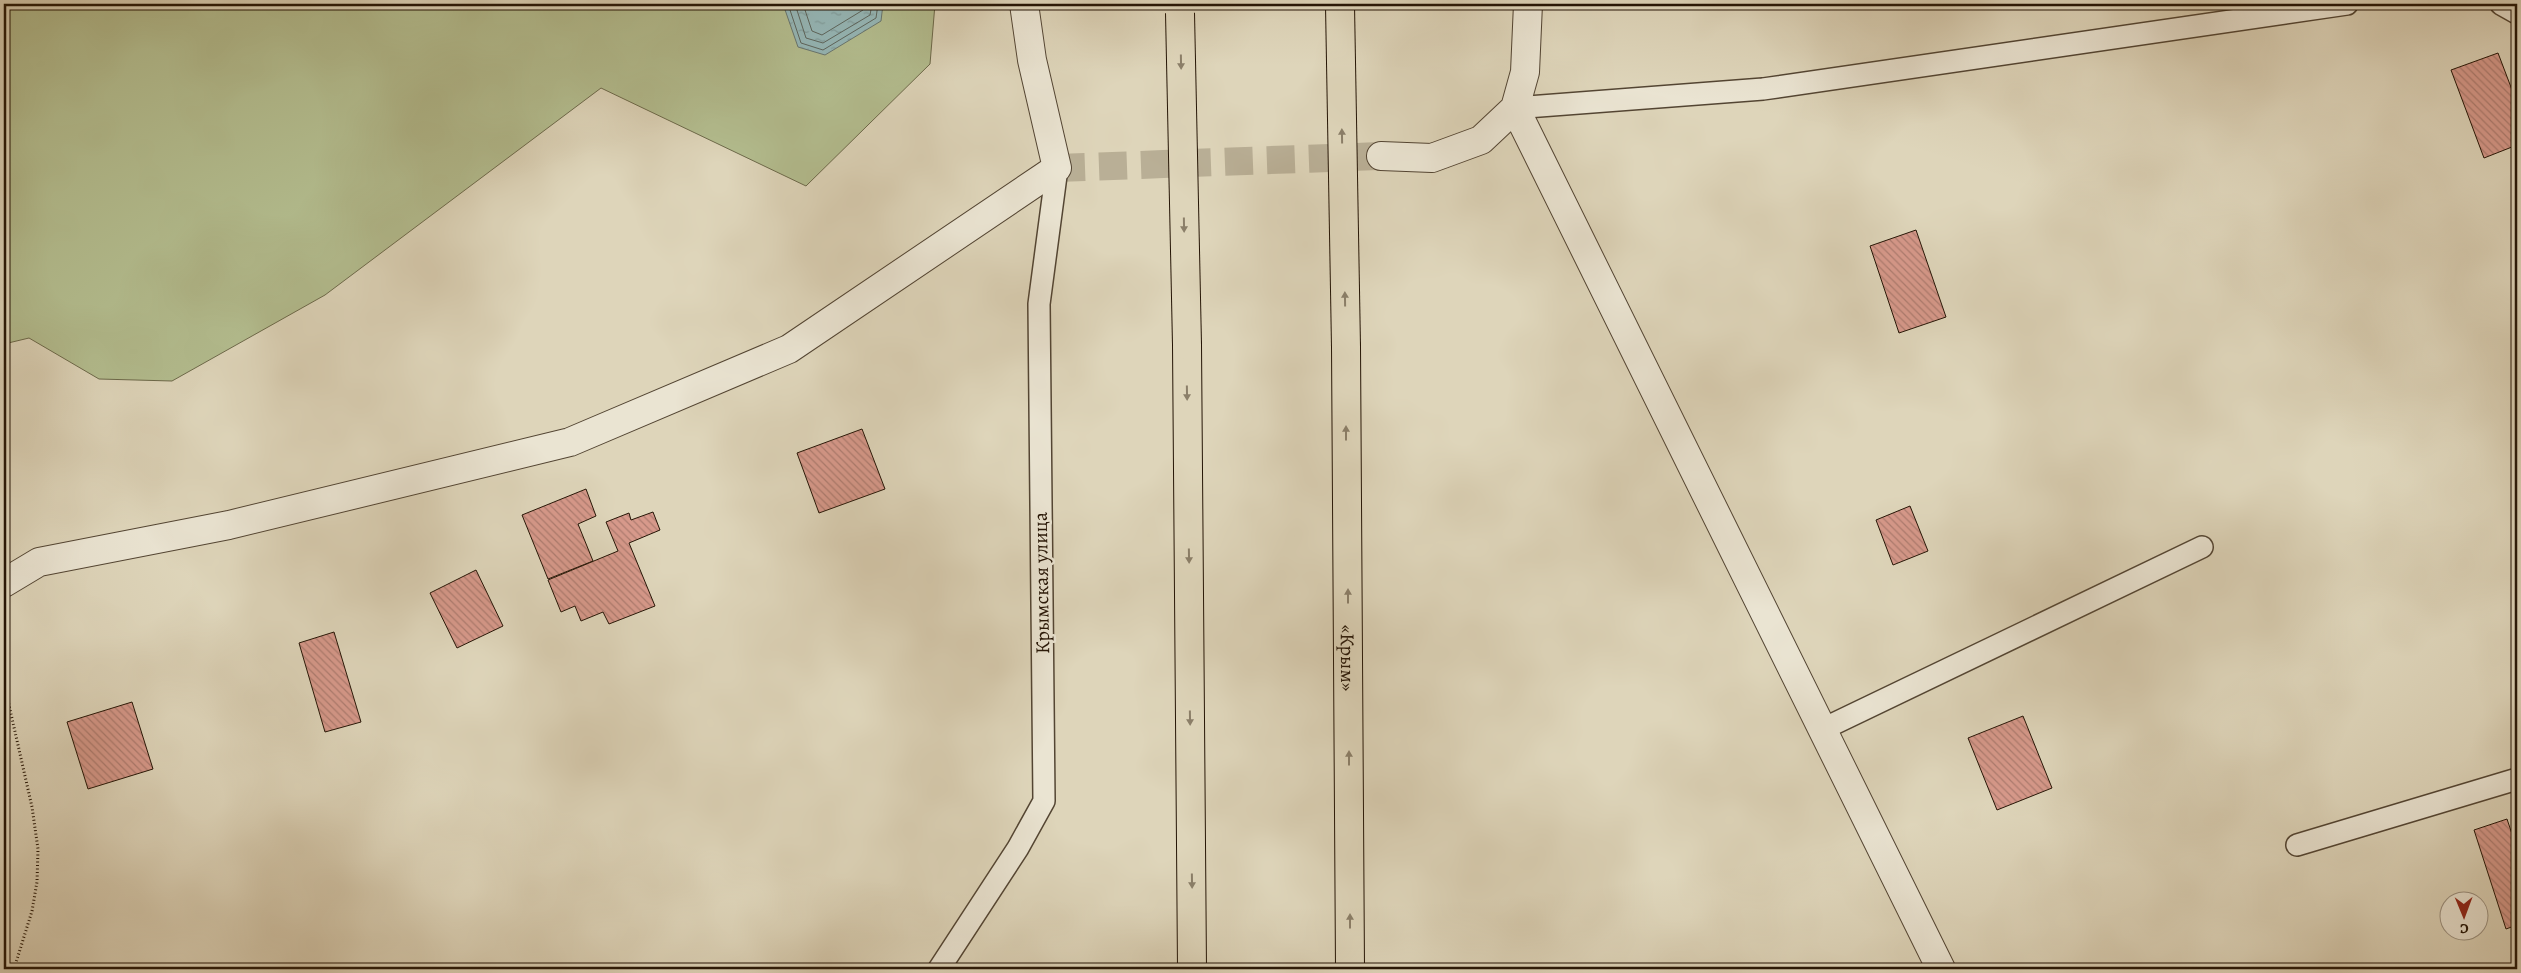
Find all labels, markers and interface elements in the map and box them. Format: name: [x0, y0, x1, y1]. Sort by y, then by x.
one-way arrow: [1177, 54, 1185, 70]
one-way arrow: [1338, 128, 1346, 144]
one-way arrow: [1181, 217, 1189, 233]
one-way arrow: [1341, 290, 1349, 306]
one-way arrow: [1183, 386, 1191, 402]
one-way arrow: [1342, 425, 1350, 441]
street label: Крымская улица: [1027, 511, 1056, 654]
one-way arrow: [1185, 548, 1193, 564]
one-way arrow: [1344, 587, 1352, 603]
street label: «Крым»: [1334, 625, 1361, 692]
one-way arrow: [1186, 711, 1194, 727]
one-way arrow: [1345, 750, 1353, 766]
one-way arrow: [1188, 873, 1196, 889]
north arrow: [2438, 890, 2488, 940]
one-way arrow: [1346, 912, 1354, 928]
text: С: [2459, 919, 2469, 938]

